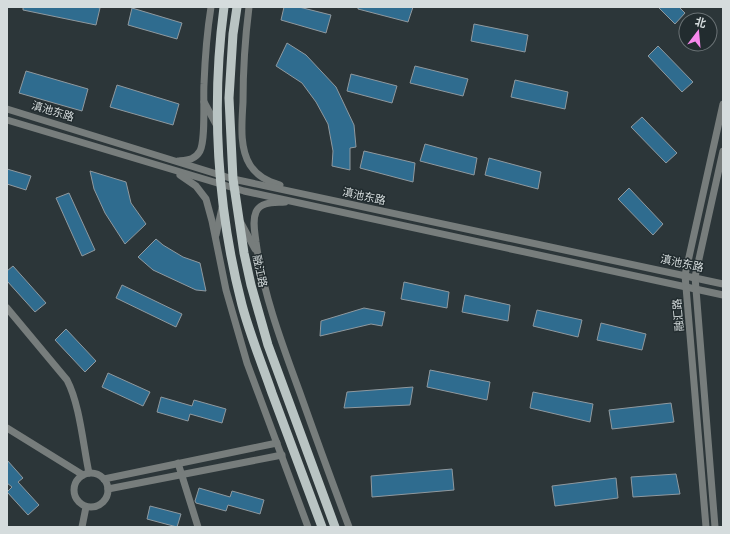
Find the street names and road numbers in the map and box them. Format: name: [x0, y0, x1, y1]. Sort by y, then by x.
street label: 滇池东路: [30, 97, 76, 124]
street label: 滇池东路: [341, 184, 387, 207]
street label: 滇池东路: [659, 251, 705, 274]
street label: 融江路: [250, 253, 271, 289]
street label: 融汇路: [669, 298, 686, 332]

